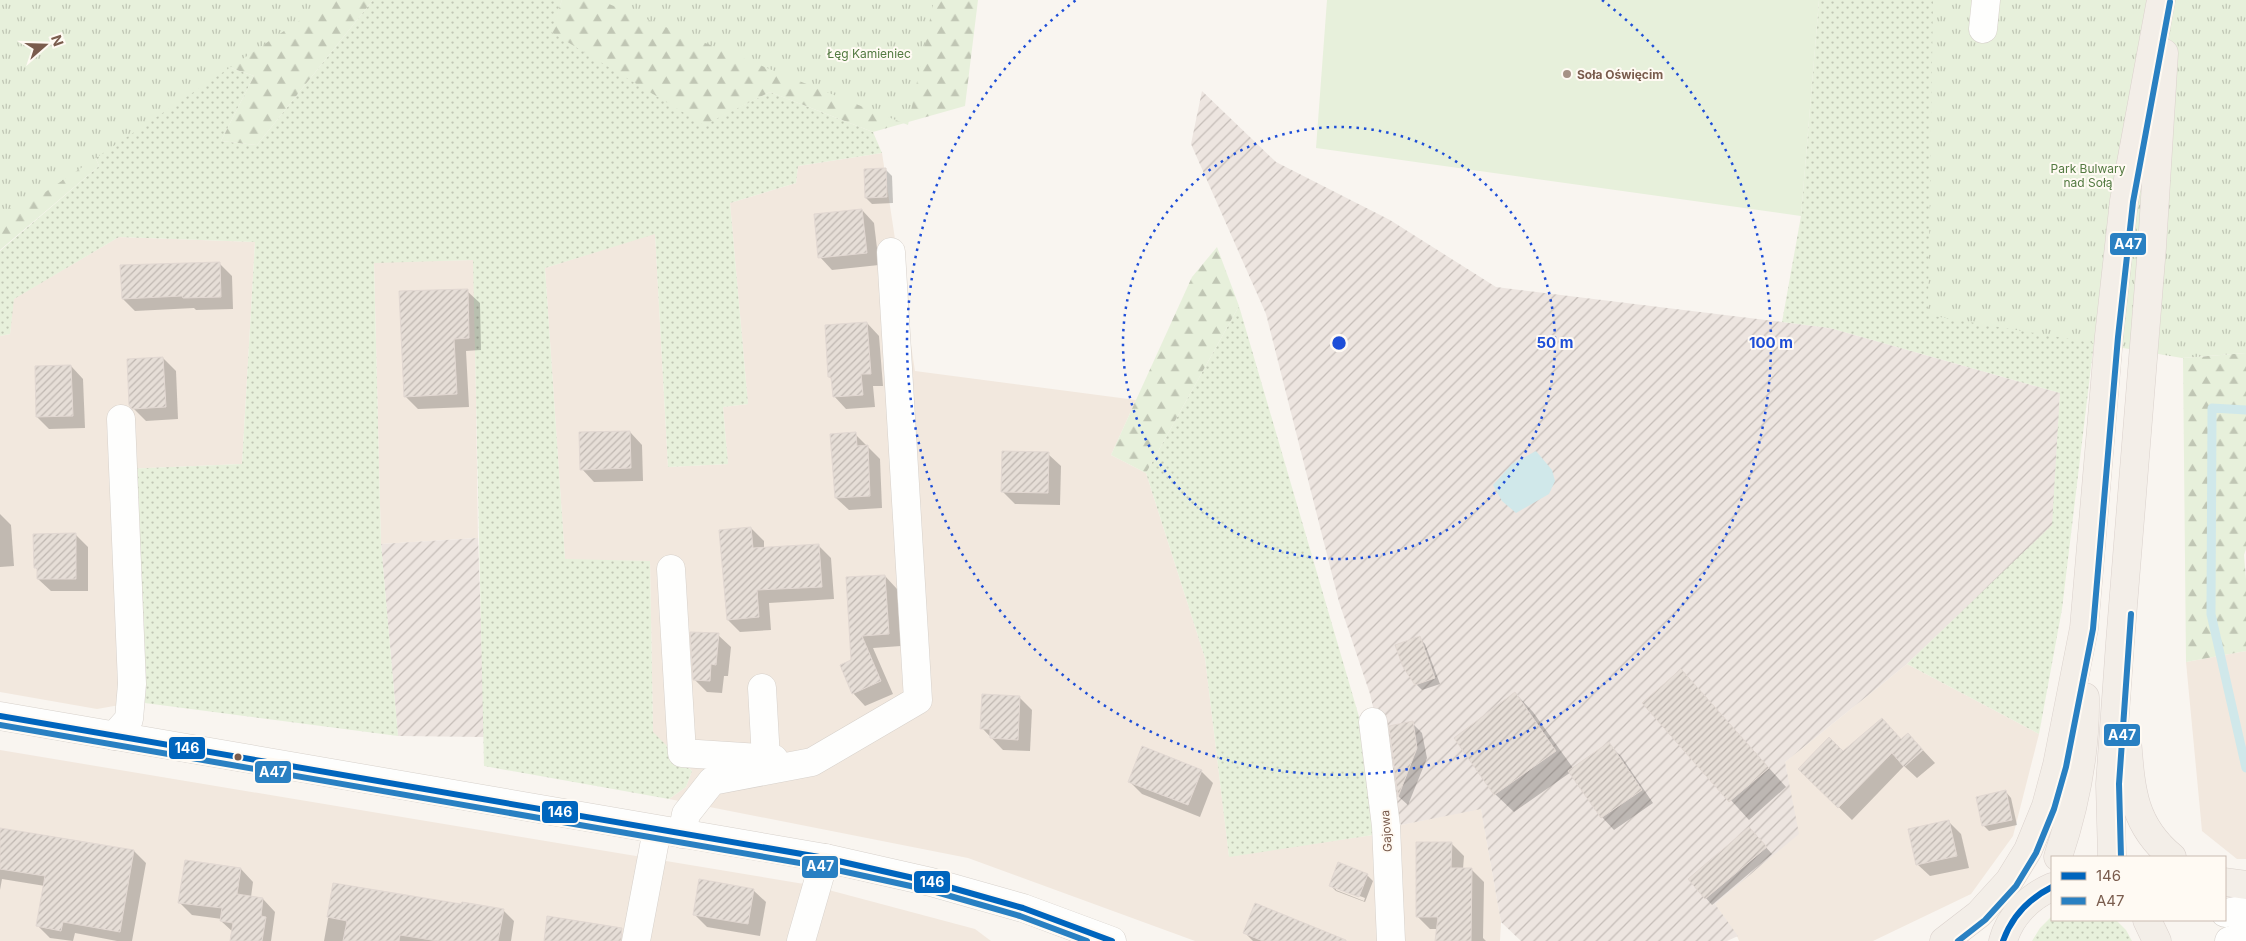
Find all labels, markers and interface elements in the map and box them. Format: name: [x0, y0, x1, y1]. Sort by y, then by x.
north arrow: [20, 20, 70, 70]
text: N: [48, 32, 67, 48]
park label: Łęg Kamieniec: [827, 46, 911, 61]
place label: Soła Oświęcim: [1577, 67, 1663, 82]
marker: Soła Oświęcim: [1561, 68, 1573, 80]
park label: Park Bulwary nad Sołą: [2051, 161, 2126, 190]
line badge: A47: [2109, 232, 2147, 256]
text: A47: [2114, 235, 2142, 252]
text: 50 m: [1537, 333, 1573, 352]
text: 100 m: [1749, 333, 1793, 352]
centre of rings: [1330, 334, 1348, 352]
line badge: A47: [2103, 723, 2141, 747]
text: A47: [2108, 726, 2136, 743]
line badge: 146: [168, 736, 206, 760]
text: 146: [175, 739, 199, 756]
unlabelled marker: [233, 752, 243, 762]
line badge: A47: [254, 760, 292, 784]
text: A47: [259, 763, 287, 780]
line badge: 146: [541, 800, 579, 824]
text: 146: [548, 803, 572, 820]
street label: Gajowa: [1377, 809, 1395, 853]
line badge: A47: [801, 855, 839, 879]
legend: [2051, 856, 2226, 921]
text: A47: [806, 857, 834, 874]
text: 146: [2096, 866, 2121, 885]
line badge: 146: [913, 870, 951, 894]
text: 146: [920, 873, 944, 890]
text: A47: [2096, 891, 2125, 910]

